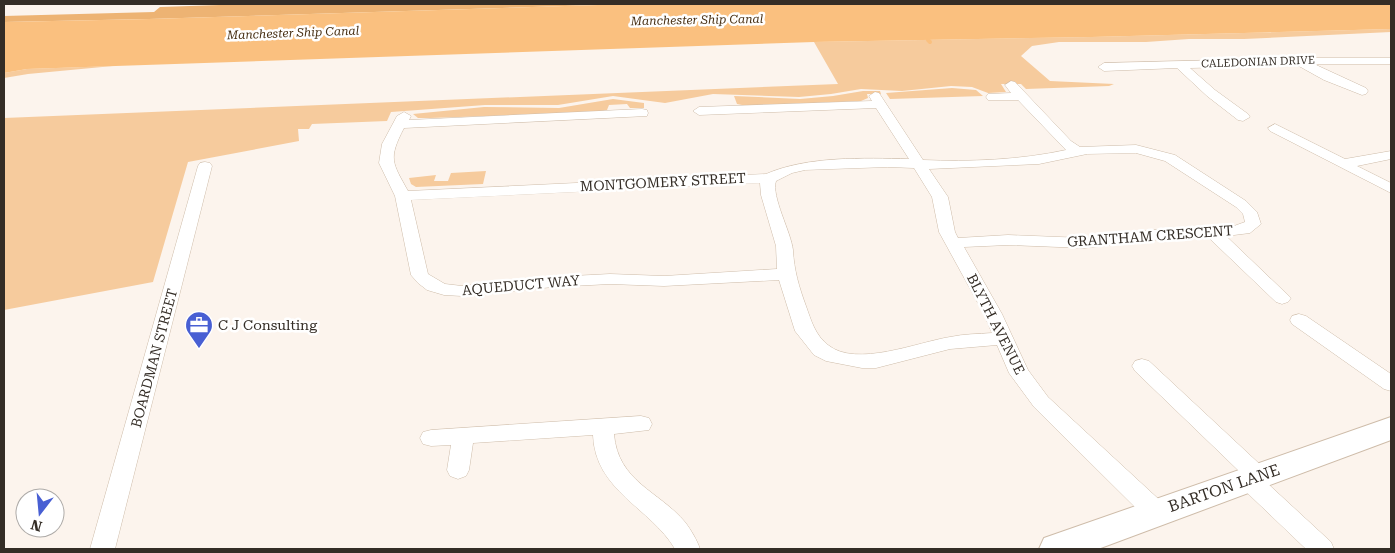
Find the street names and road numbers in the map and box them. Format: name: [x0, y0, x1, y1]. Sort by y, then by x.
street label: CALEDONIAN DRIVE: [1201, 54, 1315, 70]
street label: MONTGOMERY STREET: [580, 170, 746, 194]
street label: GRANTHAM CRESCENT: [1066, 222, 1234, 250]
street label: BLYTH AVENUE: [964, 271, 1028, 377]
street label: AQUEDUCT WAY: [461, 272, 581, 298]
street label: BOARDMAN STREET: [128, 287, 180, 429]
street label: BARTON LANE: [1166, 460, 1282, 516]

